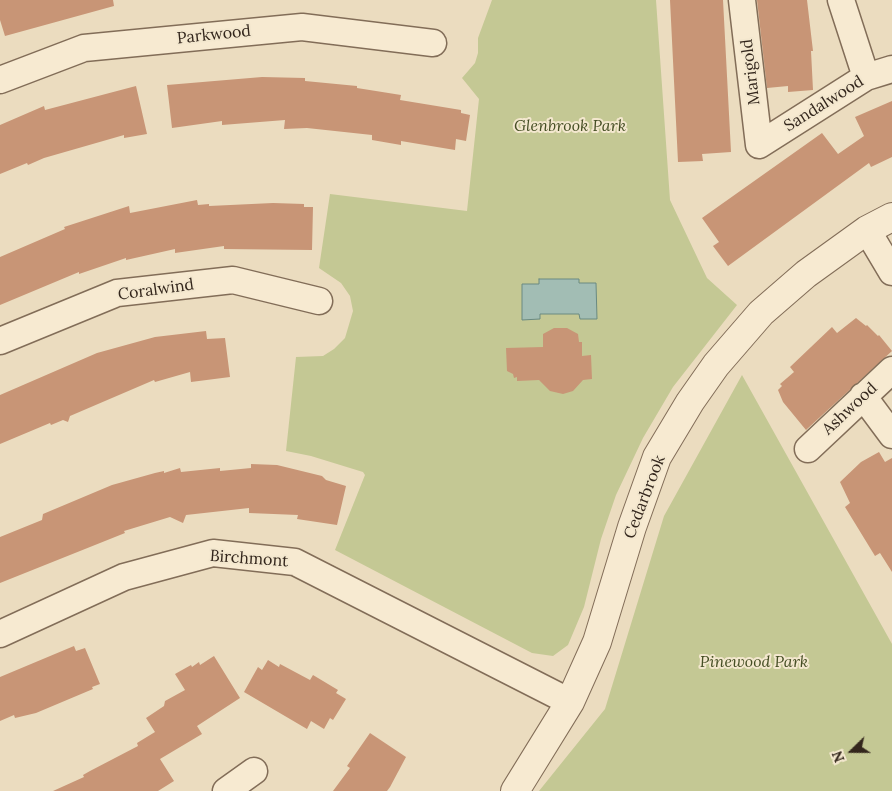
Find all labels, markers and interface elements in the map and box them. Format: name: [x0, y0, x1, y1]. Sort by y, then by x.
street label: Parkwood: [176, 22, 252, 48]
street label: Marigold: [737, 38, 765, 106]
street label: Sandalwood: [781, 72, 867, 136]
park label: Glenbrook Park: [514, 116, 626, 136]
street label: Coralwind: [117, 275, 195, 305]
street label: Ashwood: [819, 379, 881, 439]
street label: Cedarbrook: [620, 453, 670, 541]
street label: Birchmont: [209, 547, 289, 571]
park label: Pinewood Park: [700, 652, 808, 672]
north arrow: [827, 726, 877, 776]
text: N: [828, 748, 848, 765]

